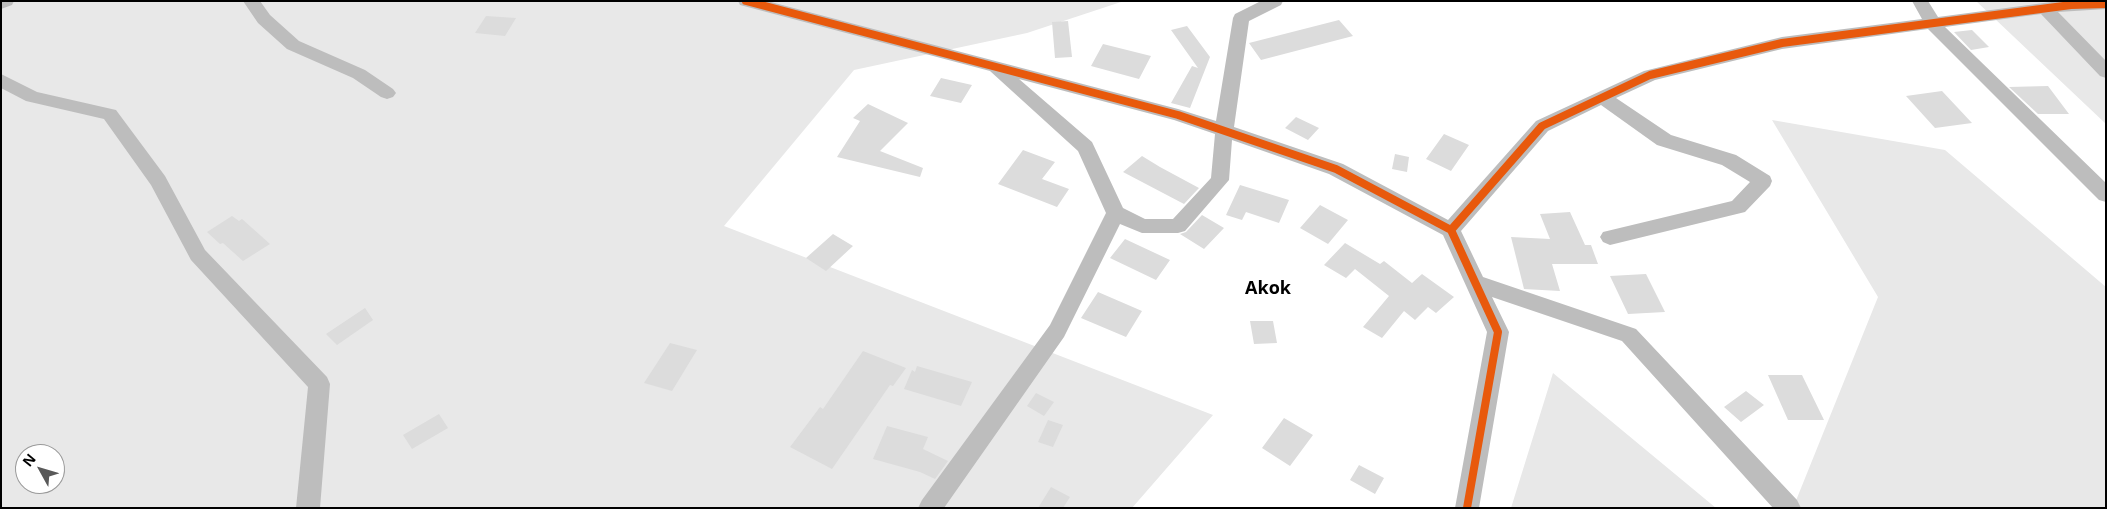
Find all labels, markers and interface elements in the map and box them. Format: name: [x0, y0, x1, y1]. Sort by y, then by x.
district label: Akok: [1245, 278, 1291, 300]
north arrow: [15, 444, 65, 494]
text: N: [18, 449, 40, 470]

